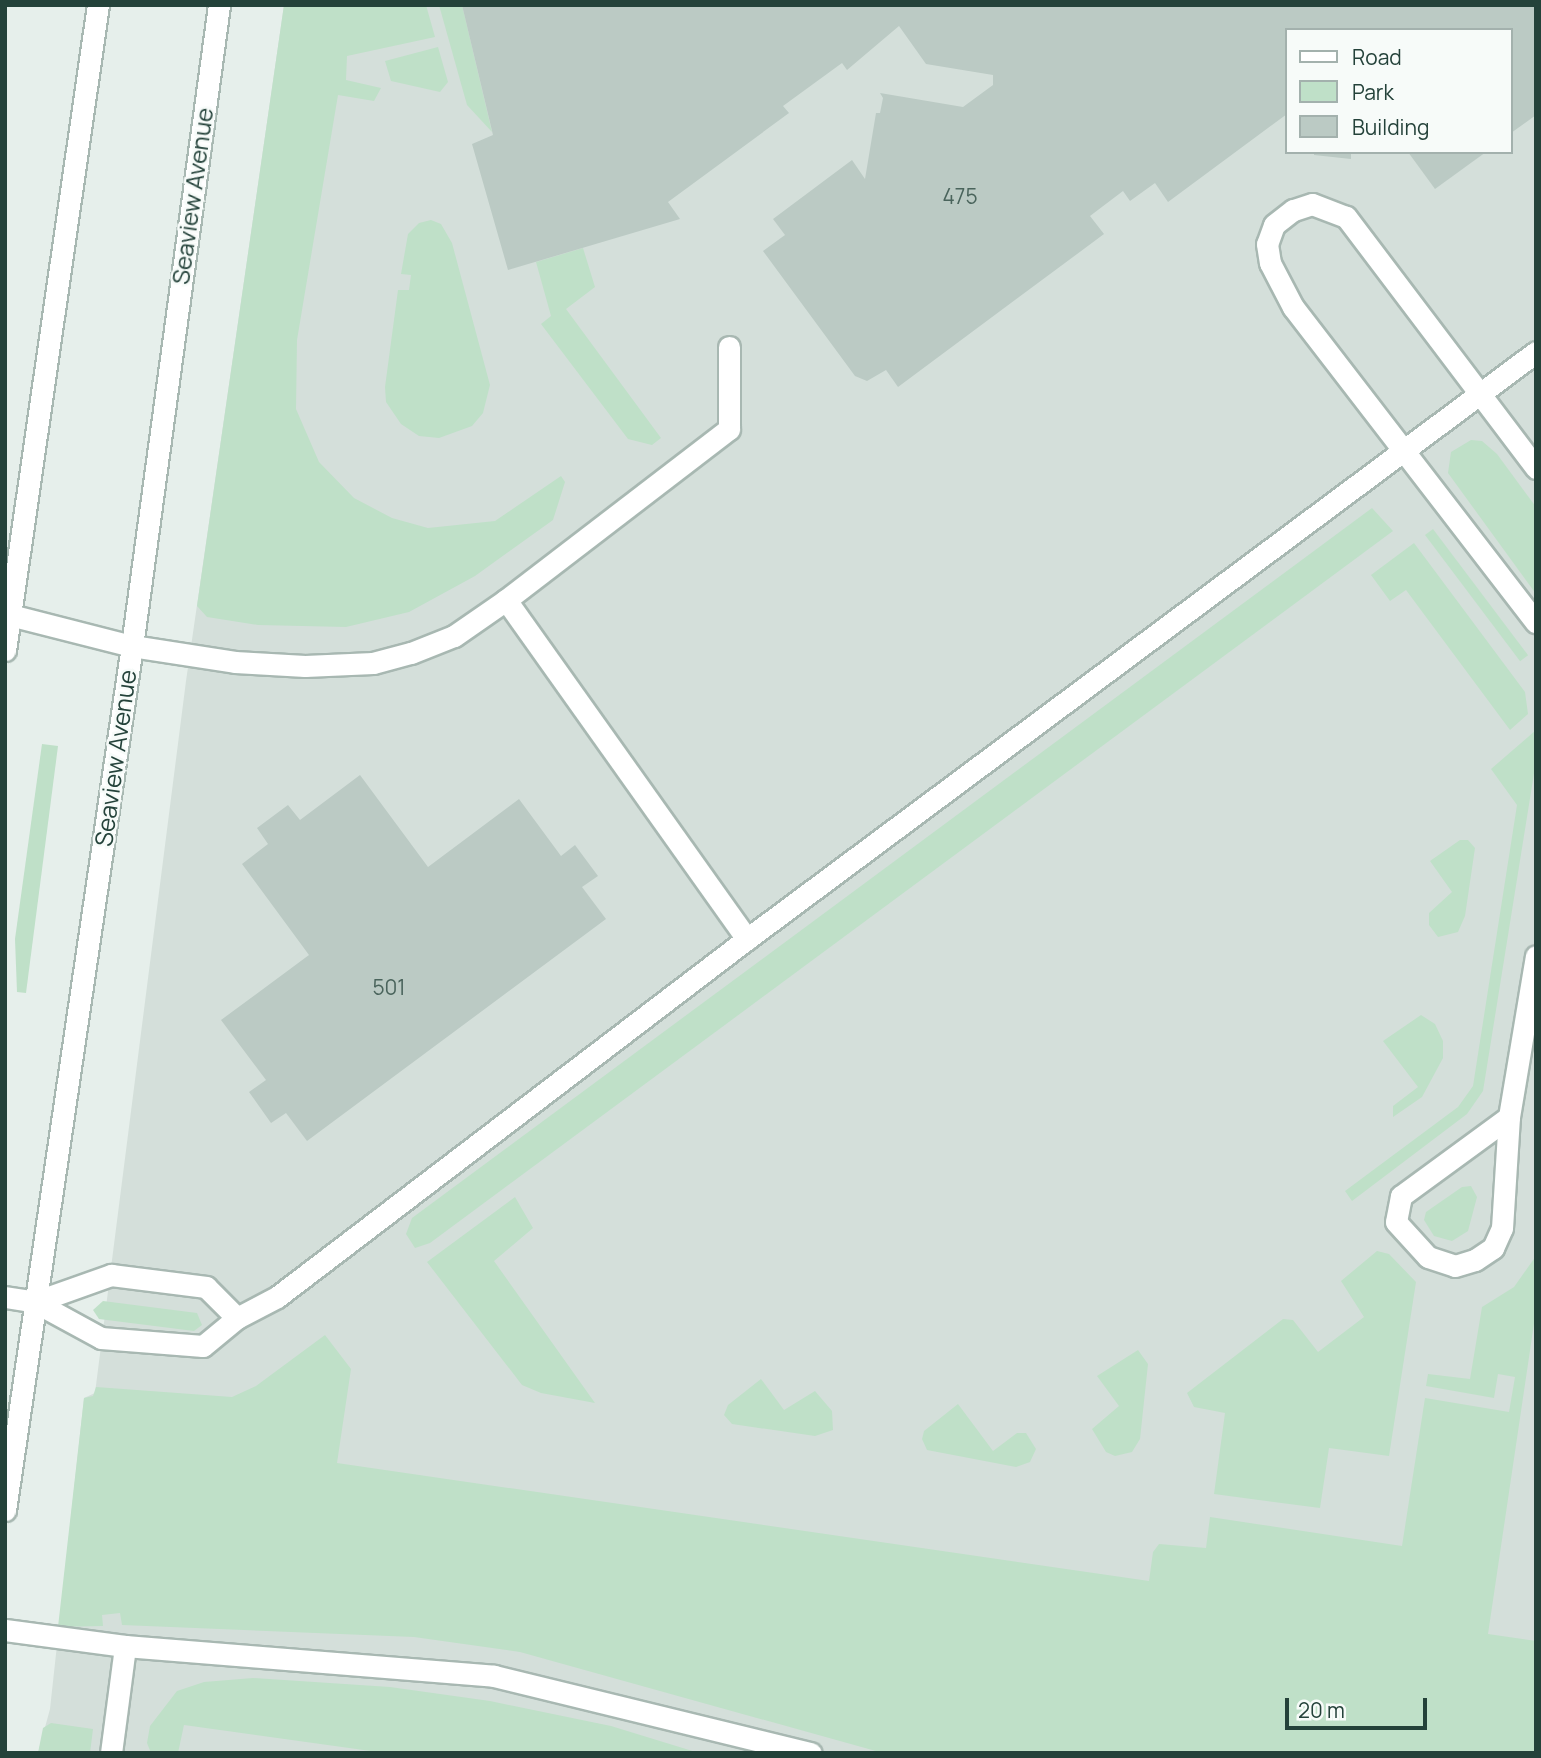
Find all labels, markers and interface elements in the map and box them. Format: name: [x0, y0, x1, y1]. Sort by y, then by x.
legend: [1286, 28, 1513, 154]
text: Road: [1352, 43, 1402, 71]
text: Park: [1352, 78, 1394, 106]
street label: Seaview Avenue: [165, 106, 219, 286]
text: Building: [1352, 113, 1429, 141]
house number: 475: [942, 183, 978, 209]
street label: Seaview Avenue: [88, 668, 142, 848]
house number: 501: [372, 974, 406, 1000]
scale bar: [1289, 1684, 1431, 1728]
text: 20 m: [1298, 1696, 1345, 1724]

